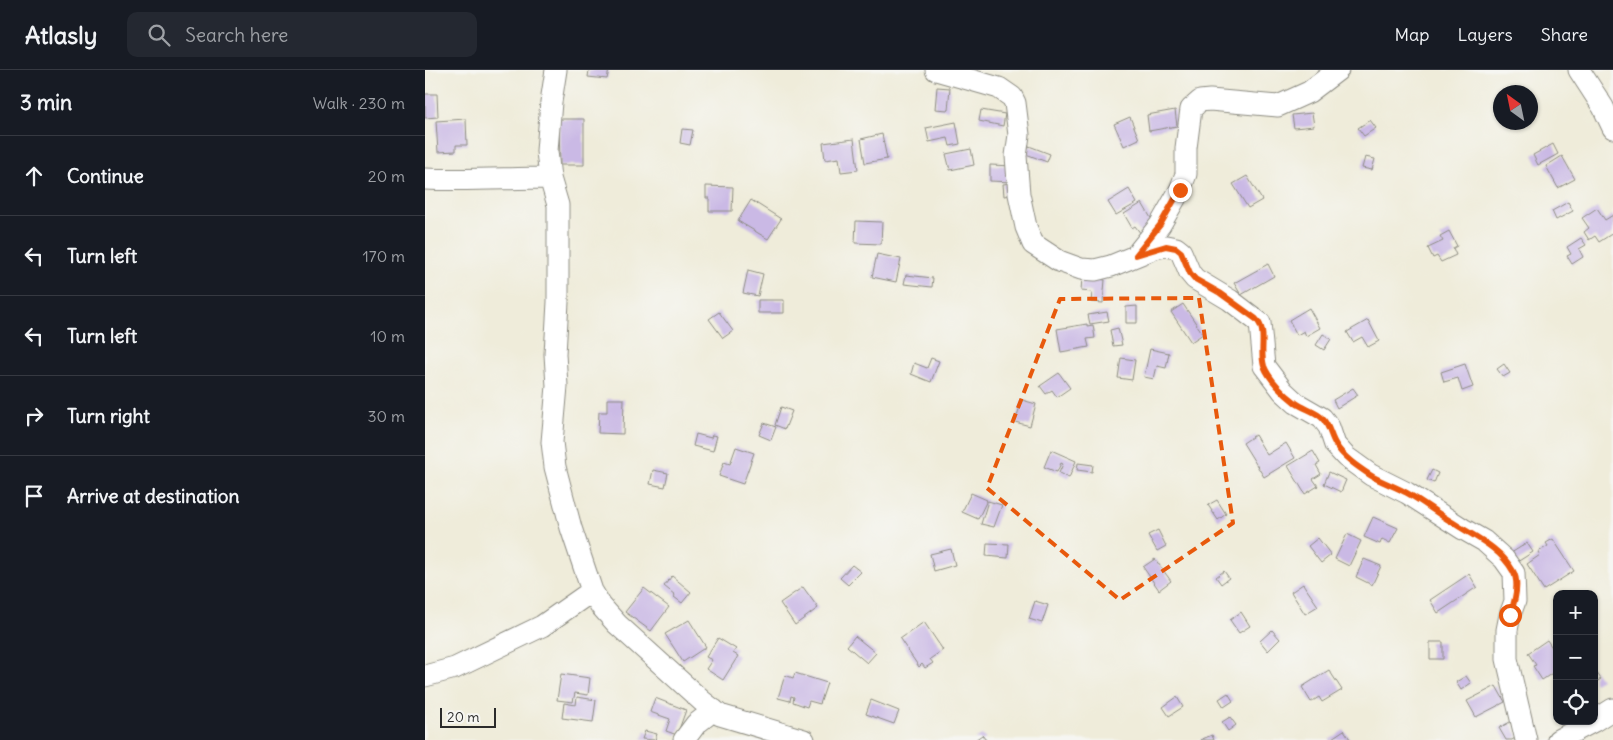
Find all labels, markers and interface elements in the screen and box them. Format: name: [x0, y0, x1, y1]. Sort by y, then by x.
search box: [127, 12, 477, 57]
text: Atlasly: [25, 20, 97, 50]
icon: search: [145, 21, 173, 49]
text: Search here: [185, 23, 288, 47]
text: Map: [1394, 23, 1429, 46]
text: Layers: [1457, 23, 1513, 46]
text: Share: [1541, 23, 1588, 46]
north arrow: [1493, 85, 1538, 130]
text: 3 min: [20, 89, 72, 116]
text: Walk · 230 m: [313, 93, 405, 113]
icon: ahead: [20, 162, 48, 190]
text: Continue: [67, 164, 144, 188]
text: 20 m: [368, 166, 405, 186]
route end: [1169, 179, 1192, 202]
icon: left: [20, 242, 48, 270]
text: Turn left: [67, 244, 137, 268]
text: 170 m: [362, 246, 405, 266]
icon: left: [20, 322, 48, 350]
text: Turn left: [67, 324, 137, 348]
text: 10 m: [370, 326, 405, 346]
icon: right: [20, 402, 48, 430]
text: Turn right: [67, 404, 150, 428]
text: 30 m: [368, 406, 405, 426]
icon: arrive: [20, 482, 48, 510]
text: Arrive at destination: [67, 484, 240, 508]
map controls: [1553, 590, 1598, 725]
button: +: [1553, 590, 1598, 635]
route start: [1499, 604, 1522, 627]
button: −: [1553, 635, 1598, 680]
button: locate: [1553, 680, 1598, 725]
scale bar: [440, 705, 496, 728]
text: 20 m: [447, 708, 480, 726]

